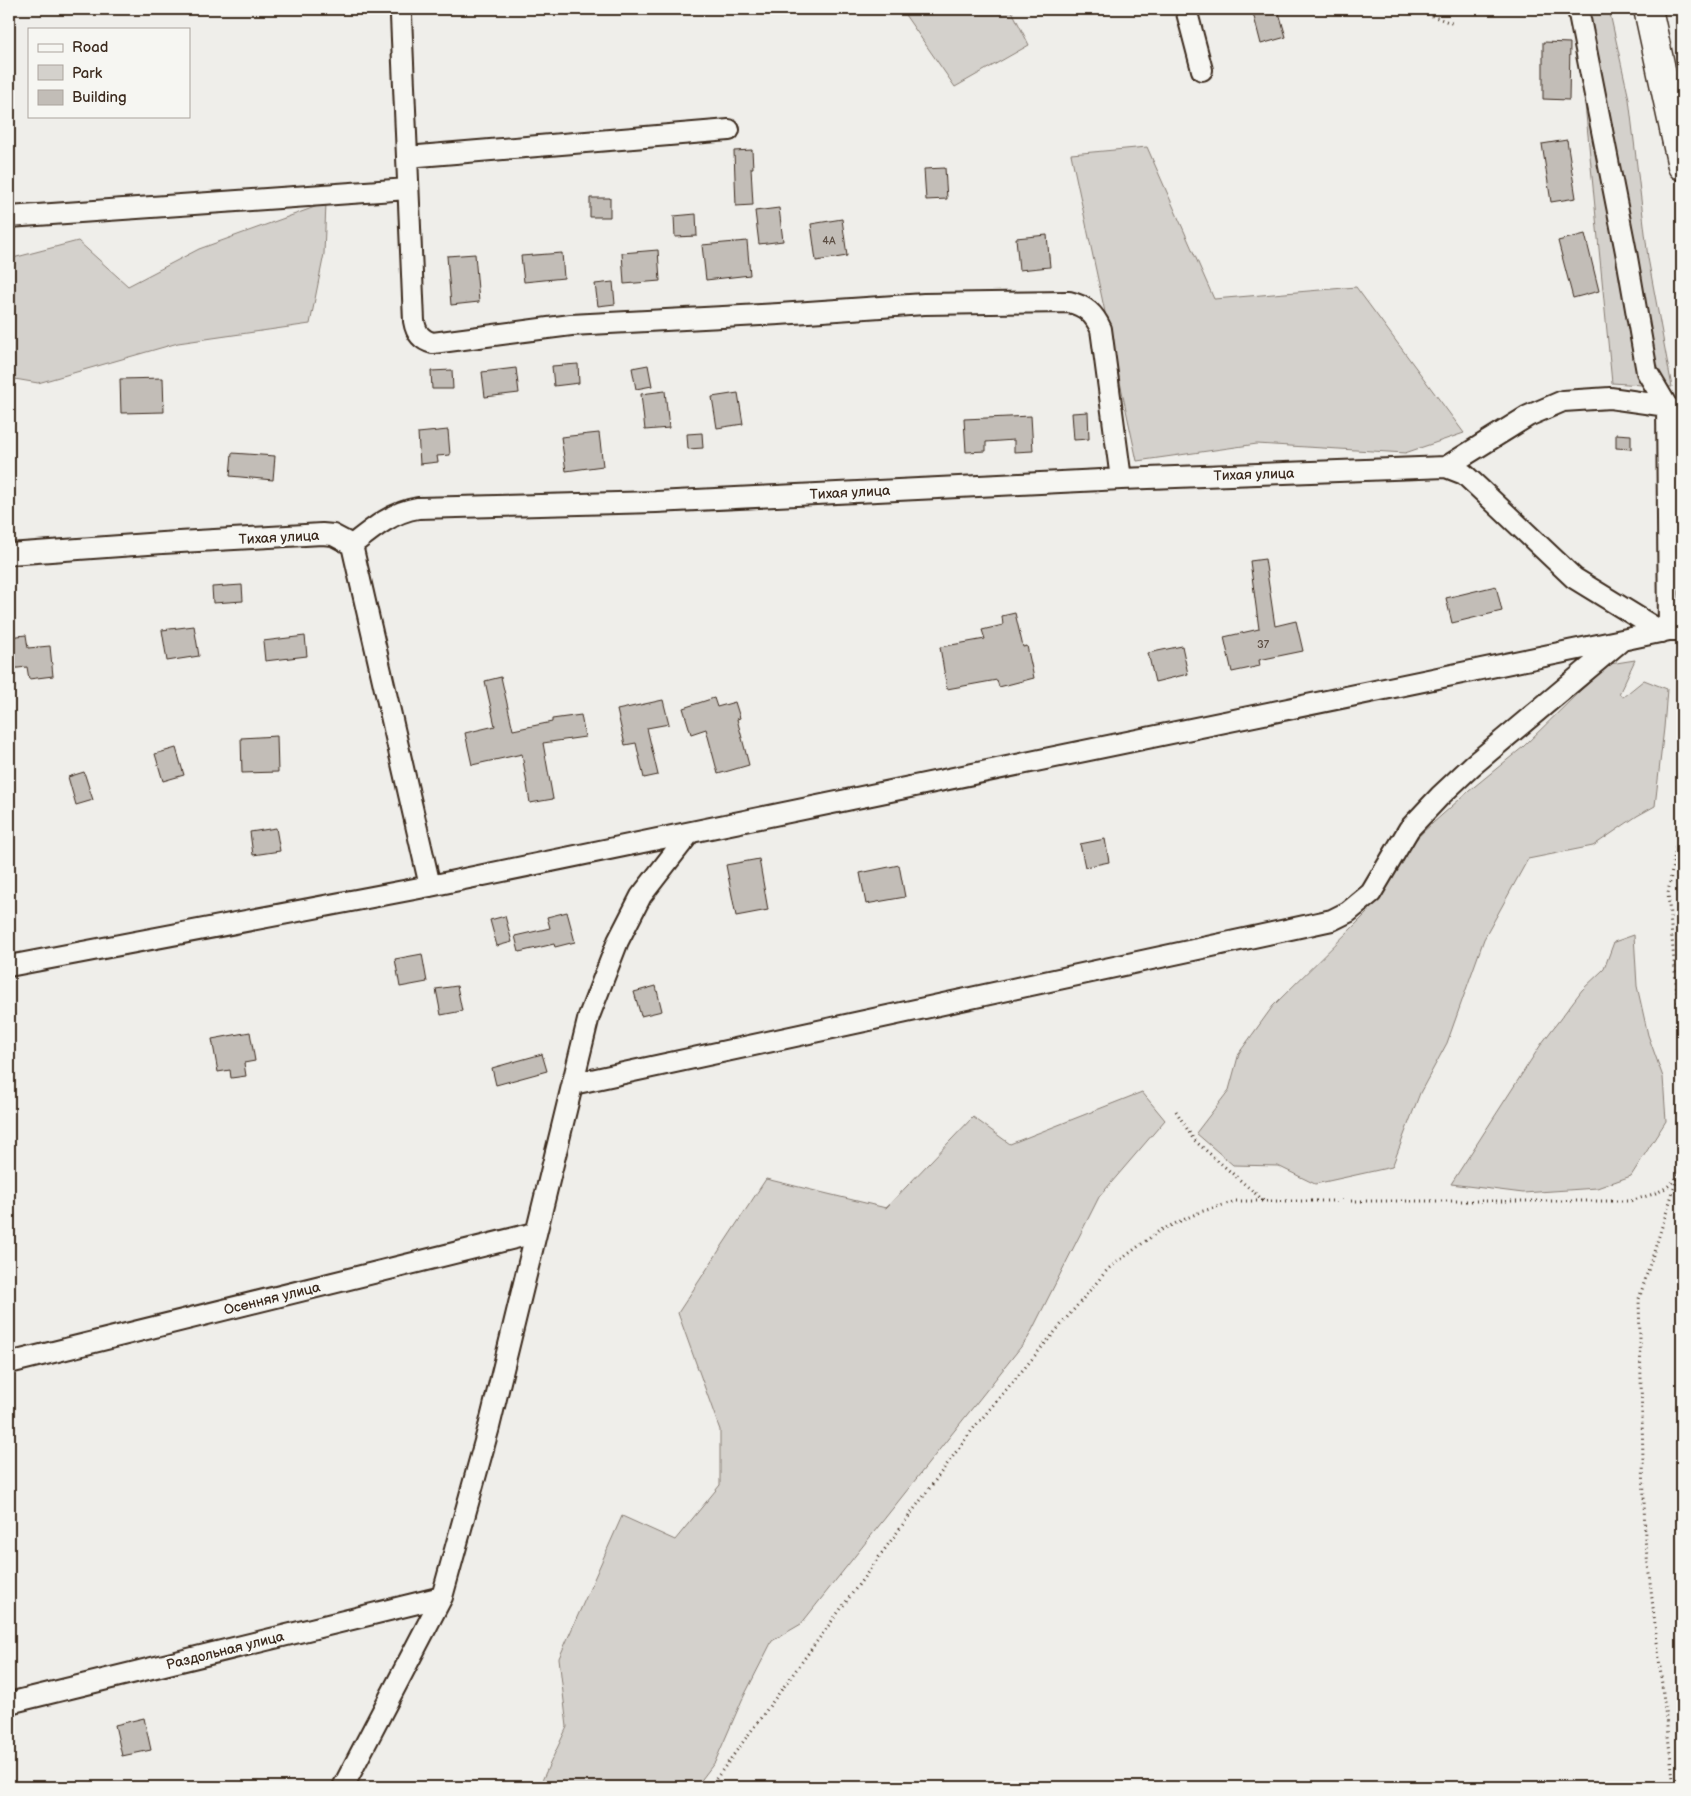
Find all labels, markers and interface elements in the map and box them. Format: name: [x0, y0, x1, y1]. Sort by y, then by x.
legend: [28, 28, 190, 118]
text: Road: [72, 38, 108, 57]
text: Park: [72, 64, 103, 83]
text: Building: [72, 88, 127, 107]
house number: 4А: [822, 234, 836, 247]
street label: Тихая улица: [1213, 465, 1295, 484]
street label: Тихая улица: [809, 482, 891, 503]
street label: Тихая улица: [238, 527, 320, 548]
house number: 37: [1257, 638, 1270, 651]
street label: Осенняя улица: [222, 1278, 323, 1319]
street label: Раздольная улица: [164, 1627, 287, 1673]

